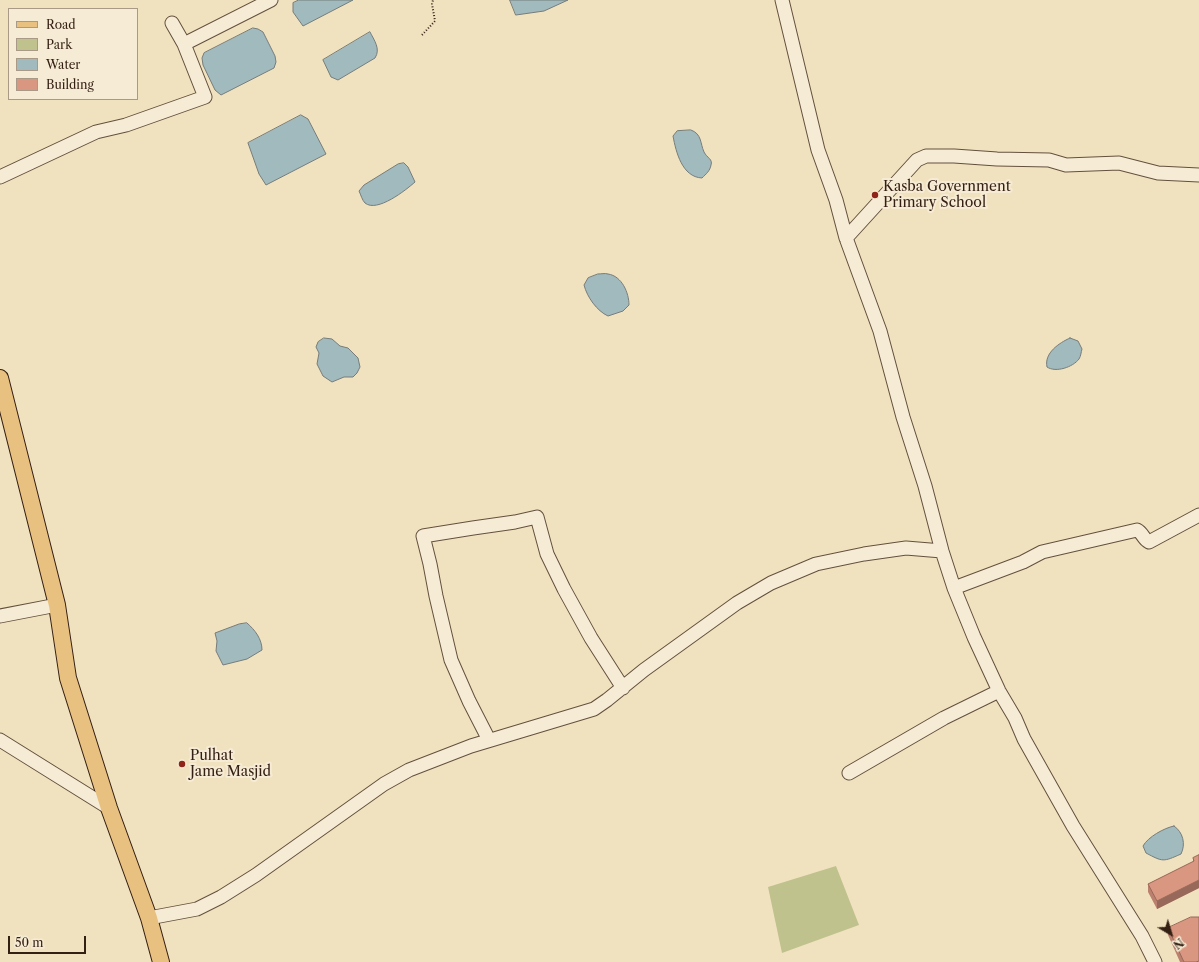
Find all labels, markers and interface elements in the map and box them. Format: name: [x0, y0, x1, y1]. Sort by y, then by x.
legend: [8, 8, 138, 100]
text: Road: [46, 17, 76, 32]
text: Park: [46, 37, 72, 52]
text: Water: [46, 57, 80, 72]
text: Building: [46, 77, 94, 92]
place label: Kasba Government Primary School: [883, 179, 1011, 212]
marker: Kasba Government Primary School: [870, 190, 880, 200]
place label: Pulhat Jame Masjid: [190, 748, 271, 780]
marker: Pulhat Jame Masjid: [177, 759, 187, 769]
north arrow: [1151, 914, 1191, 954]
scale bar: [10, 928, 88, 954]
text: 50 m: [15, 935, 44, 950]
text: N: [1170, 935, 1186, 952]

